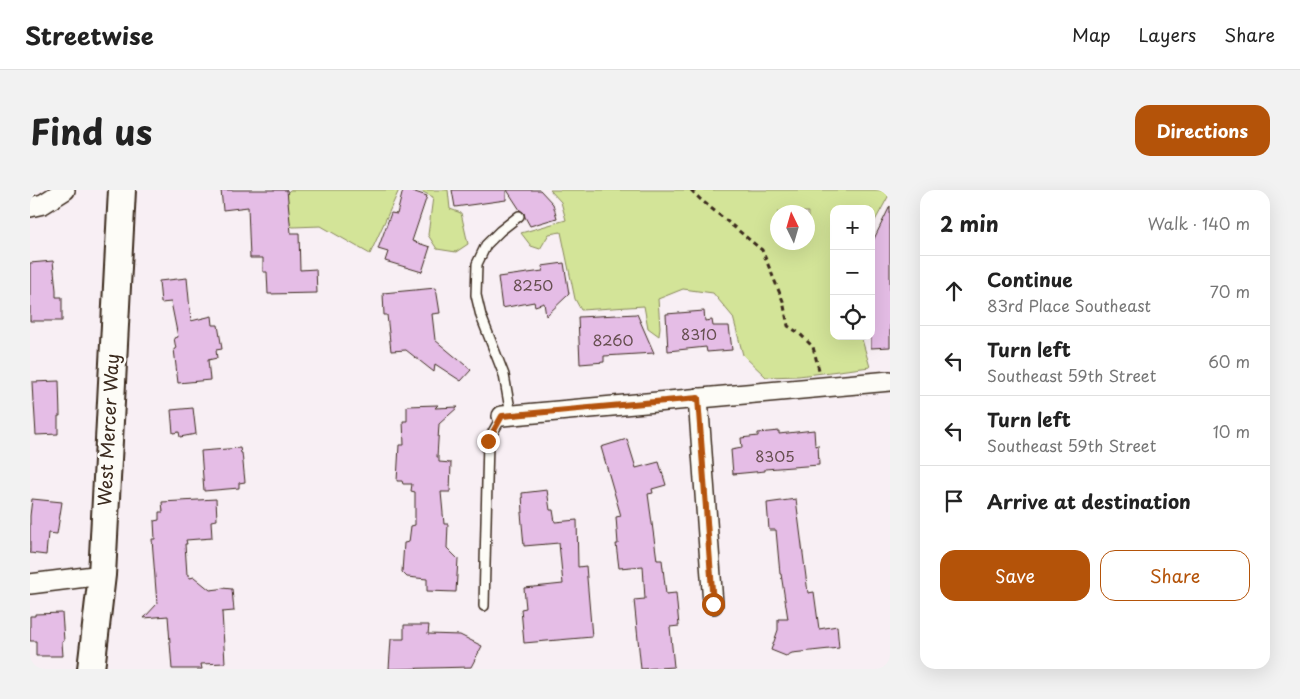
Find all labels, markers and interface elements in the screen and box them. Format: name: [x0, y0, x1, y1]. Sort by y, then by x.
text: Streetwise: [25, 17, 154, 53]
text: Map: [1072, 21, 1111, 48]
text: Layers: [1139, 21, 1196, 48]
text: Share: [1224, 21, 1275, 48]
text: Find us: [30, 104, 152, 157]
button: Directions: [1135, 105, 1270, 156]
north arrow: [770, 205, 815, 250]
map controls: [830, 205, 875, 340]
button: +: [830, 205, 875, 250]
text: 2 min: [940, 207, 999, 239]
text: Walk · 140 m: [1148, 211, 1250, 235]
button: −: [830, 250, 875, 295]
text: Continue: [987, 265, 1073, 293]
house number: 8250: [513, 273, 553, 296]
icon: ahead: [940, 277, 968, 305]
text: 70 m: [1210, 279, 1250, 303]
text: 83rd Place Southeast: [987, 293, 1151, 317]
button: locate: [830, 295, 875, 340]
house number: 8310: [681, 322, 717, 345]
house number: 8260: [592, 328, 634, 351]
text: Turn left: [987, 335, 1071, 363]
icon: left: [940, 347, 968, 375]
text: 60 m: [1208, 349, 1250, 373]
street label: West Mercer Way: [90, 353, 125, 507]
text: Southeast 59th Street: [987, 363, 1156, 387]
text: Turn left: [987, 405, 1071, 433]
icon: left: [940, 417, 968, 445]
text: 10 m: [1213, 419, 1250, 443]
route end: [477, 430, 500, 453]
text: Southeast 59th Street: [987, 433, 1156, 457]
house number: 8305: [755, 444, 795, 467]
icon: arrive: [940, 487, 968, 515]
text: Arrive at destination: [987, 487, 1191, 515]
button: Save: [940, 550, 1090, 601]
button: Share: [1100, 550, 1250, 601]
route start: [702, 593, 725, 616]

